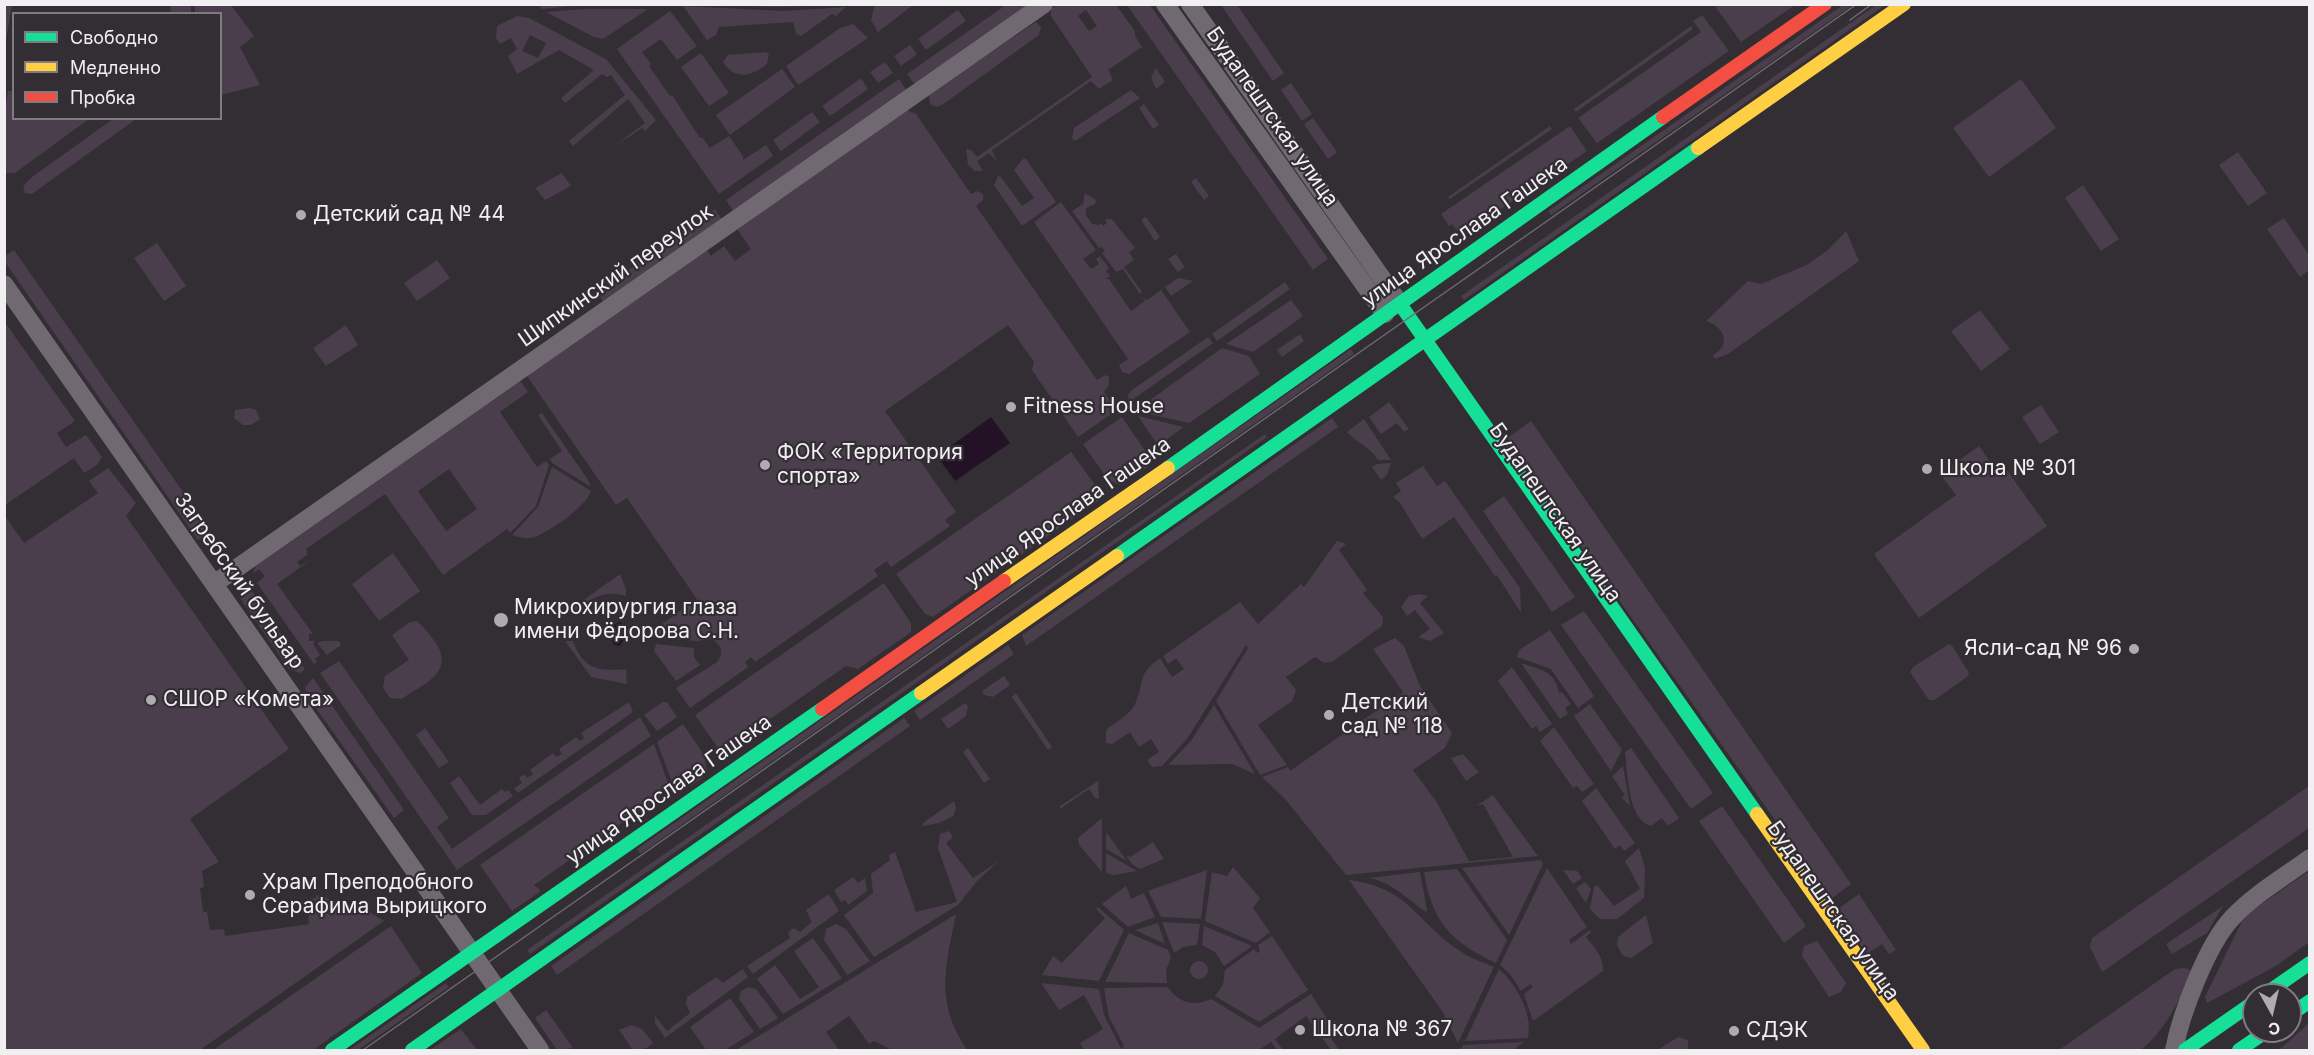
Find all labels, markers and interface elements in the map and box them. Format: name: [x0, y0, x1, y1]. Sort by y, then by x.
legend: [12, 12, 222, 120]
street label: Будапештская улица: [1201, 23, 1343, 211]
text: Свободно: [70, 27, 158, 48]
text: Медленно: [70, 57, 161, 78]
text: Пробка: [70, 87, 136, 108]
street label: улица Ярослава Гашека: [1357, 151, 1573, 313]
street label: Шипкинский переулок: [514, 199, 718, 353]
place label: Детский сад № 44: [313, 202, 505, 228]
marker: Детский сад № 44: [294, 208, 308, 222]
place label: Fitness House: [1023, 394, 1164, 420]
marker: Fitness House: [1004, 400, 1018, 414]
street label: Будапештская улица: [1484, 419, 1626, 607]
street label: улица Ярослава Гашека: [960, 431, 1176, 593]
place label: ФОК «Территория спорта»: [777, 440, 963, 490]
place label: Школа № 301: [1939, 456, 2076, 482]
marker: ФОК «Территория спорта»: [758, 458, 772, 472]
marker: Школа № 301: [1920, 462, 1934, 476]
street label: Загребский бульвар: [169, 488, 309, 674]
place label: Микрохирургия глаза имени Фёдорова С.Н.: [514, 595, 739, 645]
marker: Микрохирургия глаза имени Фёдорова С.Н.: [492, 611, 510, 629]
place label: Ясли-сад № 96: [1964, 636, 2122, 662]
marker: Ясли-сад № 96: [2127, 642, 2141, 656]
place label: СШОР «Комета»: [163, 687, 334, 713]
place label: Детский сад № 118: [1341, 690, 1443, 740]
marker: СШОР «Комета»: [144, 693, 158, 707]
marker: Детский сад № 118: [1322, 708, 1336, 722]
street label: улица Ярослава Гашека: [561, 709, 777, 871]
street label: Будапештская улица: [1762, 817, 1904, 1005]
place label: Храм Преподобного Серафима Вырицкого: [262, 870, 487, 920]
marker: Храм Преподобного Серафима Вырицкого: [243, 888, 257, 902]
north arrow: [2242, 983, 2302, 1043]
place label: Школа № 367: [1312, 1017, 1452, 1043]
place label: СДЭК: [1746, 1018, 1808, 1044]
text: С: [2267, 1018, 2281, 1040]
marker: Школа № 367: [1293, 1023, 1307, 1037]
marker: СДЭК: [1727, 1024, 1741, 1038]

